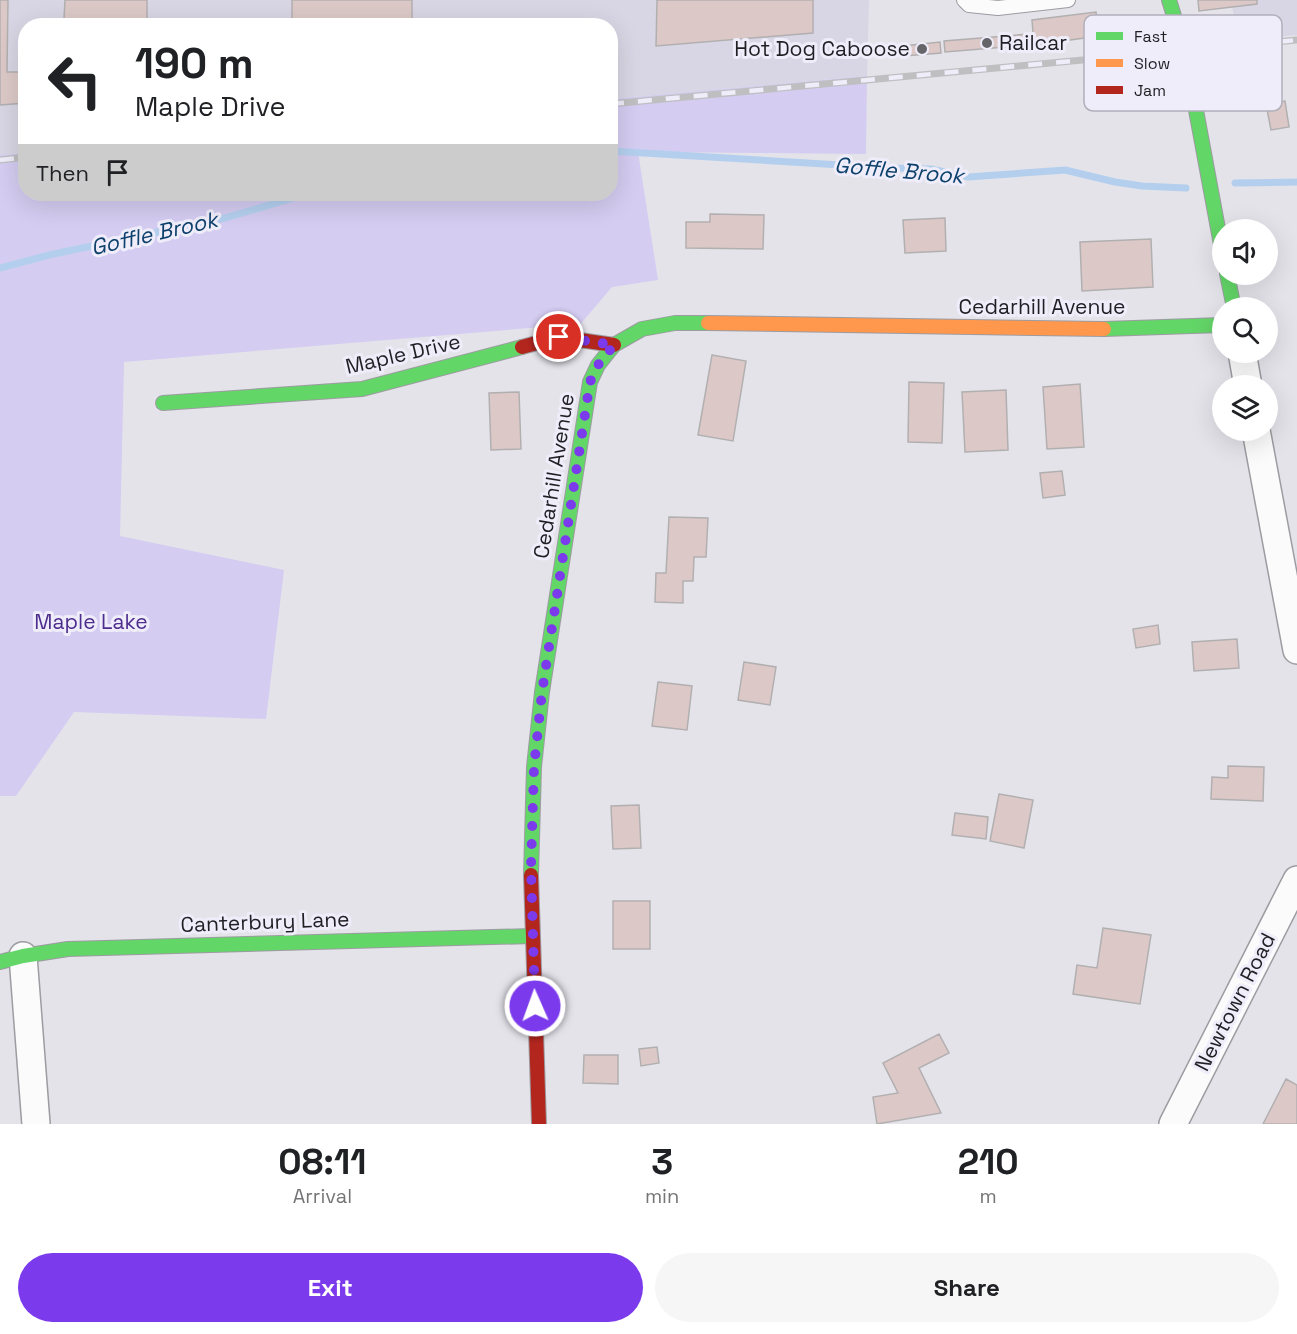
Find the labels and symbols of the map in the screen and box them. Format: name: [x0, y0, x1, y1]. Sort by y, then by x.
legend: [1084, 15, 1282, 111]
text: Fast: [1134, 26, 1167, 47]
place label: Railcar: [999, 29, 1067, 56]
place label: Hot Dog Caboose: [734, 35, 910, 62]
marker: Railcar: [980, 36, 994, 50]
marker: Hot Dog Caboose: [915, 42, 929, 56]
text: Slow: [1134, 53, 1170, 74]
text: Jam: [1134, 80, 1166, 101]
water label: Goffle Brook: [833, 150, 967, 190]
water label: Goffle Brook: [88, 204, 222, 261]
street label: Cedarhill Avenue: [958, 293, 1126, 320]
pin: [533, 311, 584, 362]
street label: Maple Drive: [343, 327, 463, 380]
street label: Cedarhill Avenue: [527, 391, 580, 561]
park label: Maple Lake: [34, 608, 148, 635]
street label: Canterbury Lane: [180, 905, 350, 938]
street label: Newtown Road: [1188, 928, 1281, 1075]
position arrow: [503, 974, 567, 1038]

